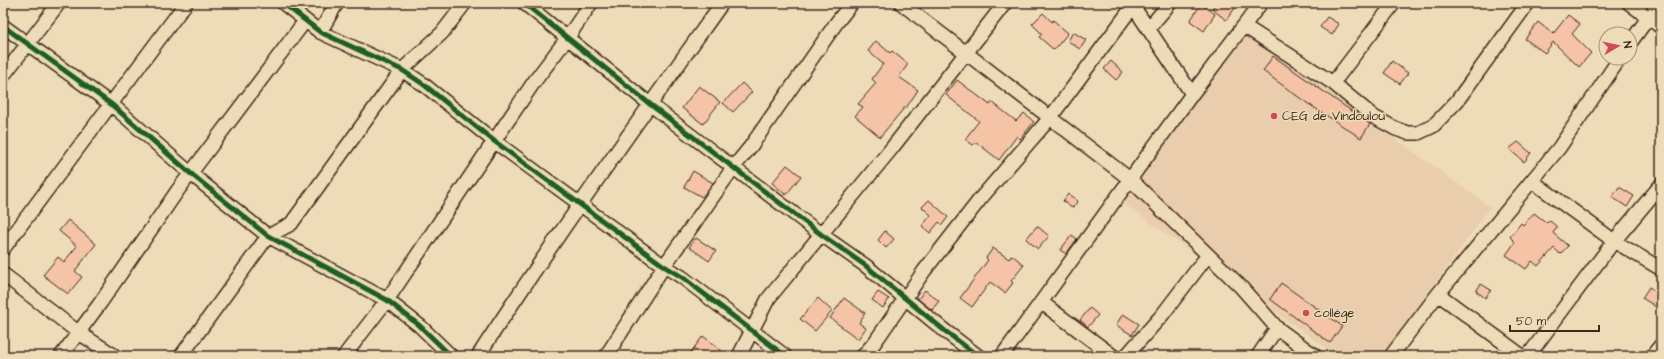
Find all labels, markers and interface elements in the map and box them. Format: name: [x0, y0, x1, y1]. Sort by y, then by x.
north arrow: [1598, 26, 1638, 66]
text: N: [1619, 40, 1635, 49]
place label: CEG de Vindoulou: [1282, 107, 1386, 125]
marker: CEG de Vindoulou: [1269, 111, 1279, 121]
place label: collège: [1314, 304, 1354, 323]
scale bar: [1510, 307, 1599, 333]
marker: collège: [1301, 308, 1311, 318]
text: 50 m: [1516, 313, 1547, 330]

